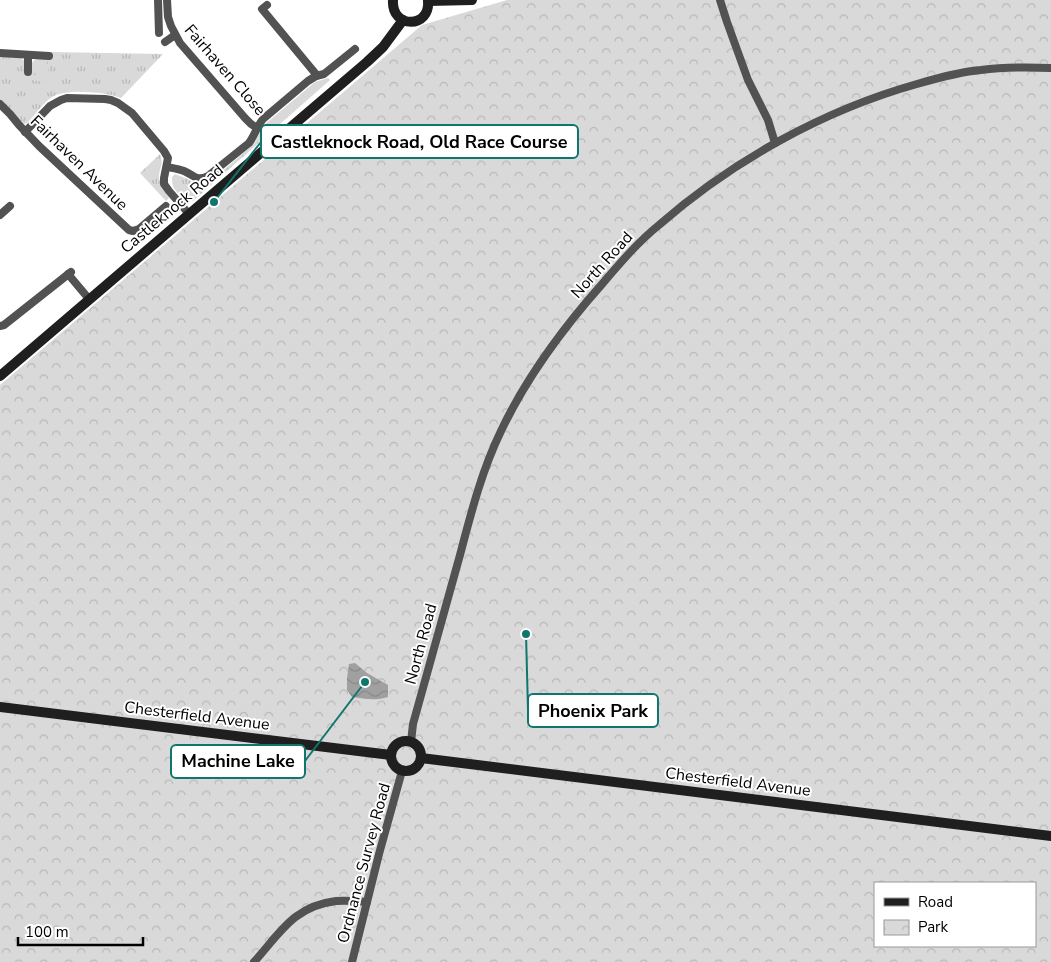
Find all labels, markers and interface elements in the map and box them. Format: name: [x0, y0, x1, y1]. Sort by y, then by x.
street label: Fairhaven Close: [179, 20, 271, 120]
street label: Fairhaven Avenue: [25, 111, 133, 215]
callout: Castleknock Road, Old Race Course: [261, 125, 578, 158]
text: Castleknock Road, Old Race Course: [270, 130, 568, 154]
street label: Castleknock Road: [116, 159, 228, 259]
street label: North Road: [566, 227, 638, 303]
street label: North Road: [400, 601, 442, 687]
callout: Phoenix Park: [528, 694, 658, 727]
street label: Chesterfield Avenue: [123, 696, 271, 736]
text: Phoenix Park: [538, 699, 648, 723]
callout: Machine Lake: [171, 745, 305, 778]
text: Machine Lake: [181, 749, 295, 773]
street label: Chesterfield Avenue: [664, 762, 812, 802]
street label: Ordnance Survey Road: [332, 781, 396, 945]
legend: [874, 882, 1036, 947]
text: Road: [918, 892, 953, 912]
scale bar: [18, 914, 142, 946]
text: Park: [918, 917, 948, 937]
text: 100 m: [25, 922, 69, 942]

